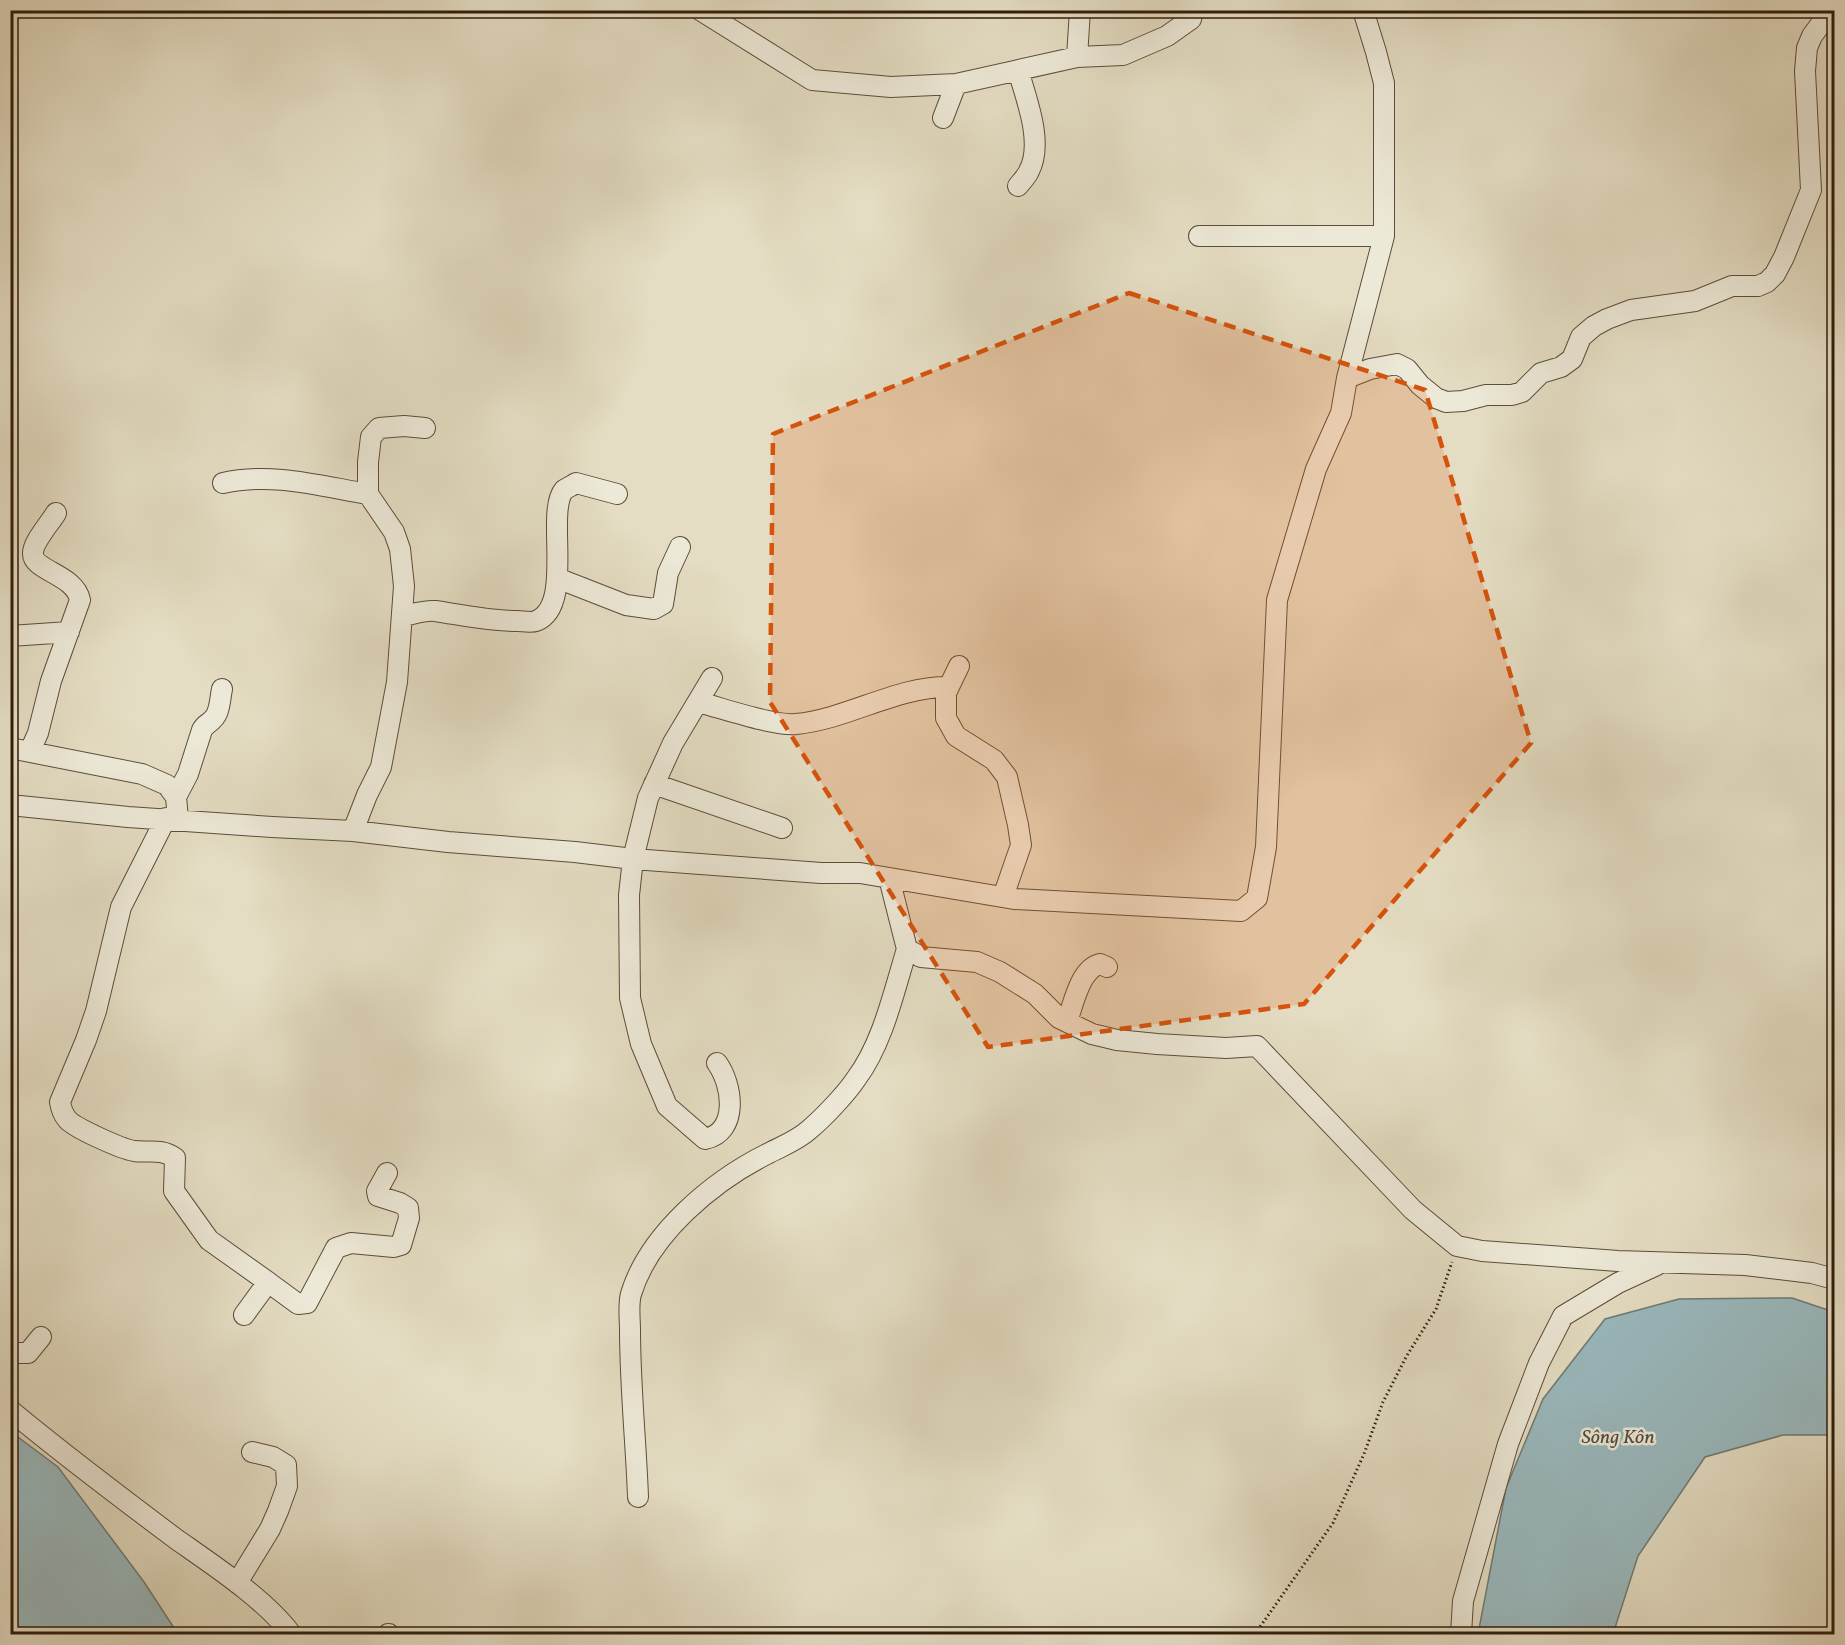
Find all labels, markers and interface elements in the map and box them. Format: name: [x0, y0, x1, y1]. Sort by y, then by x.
water label: Sông Kôn: [1582, 1424, 1655, 1452]

